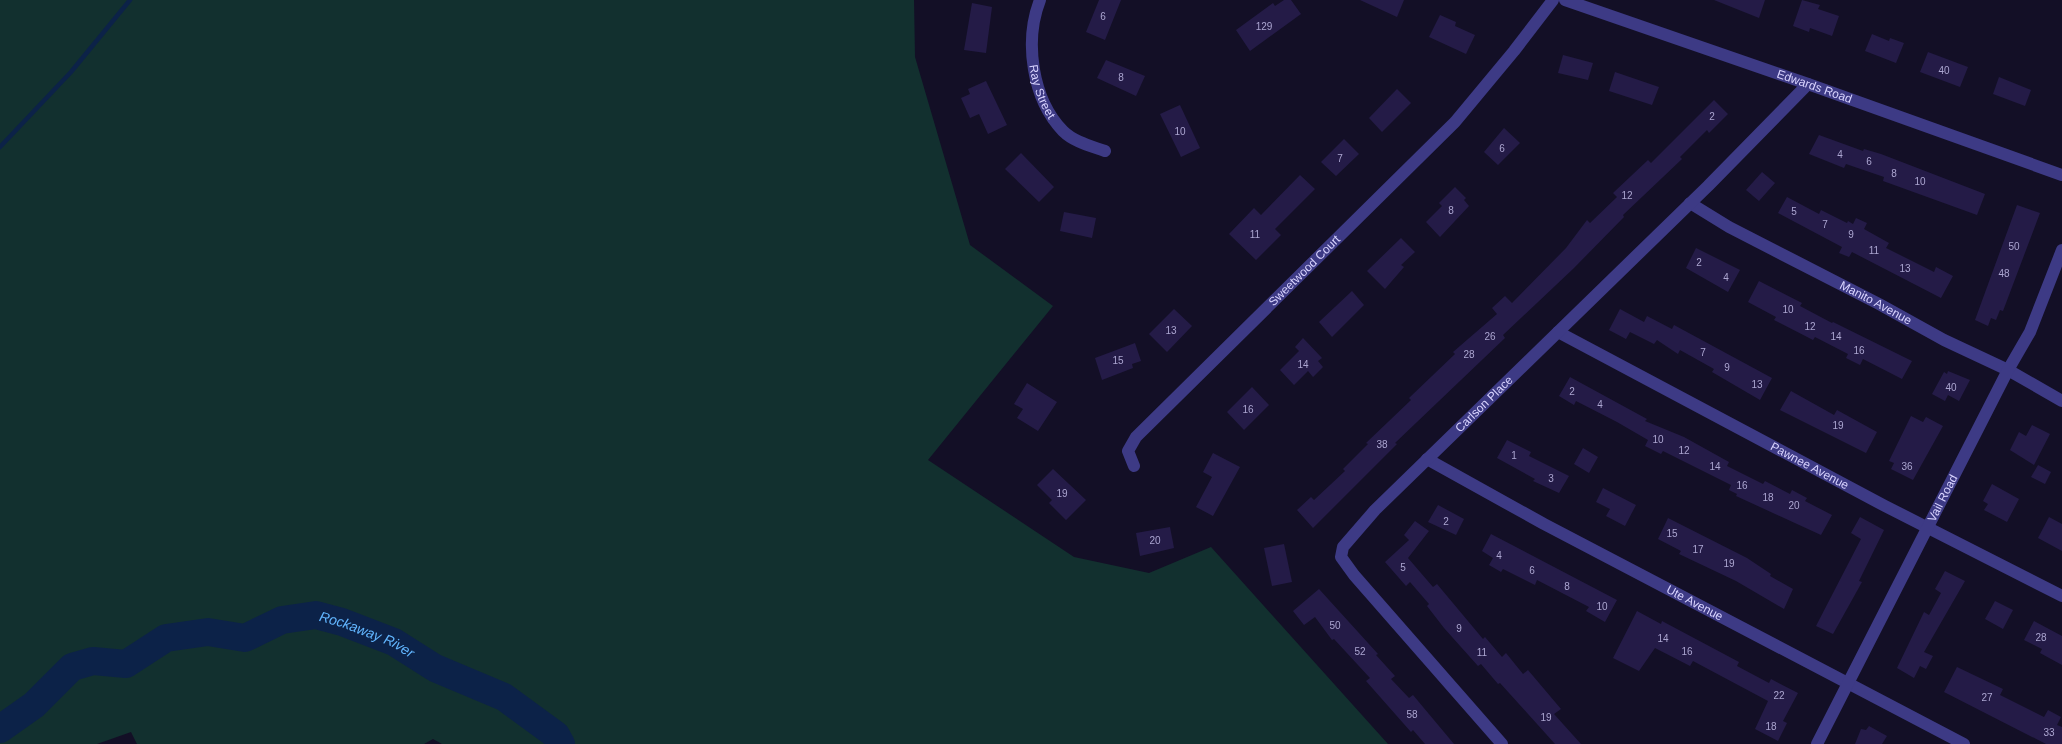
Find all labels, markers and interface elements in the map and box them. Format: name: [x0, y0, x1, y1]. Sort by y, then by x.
house number: 6: [1100, 11, 1106, 22]
house number: 129: [1256, 21, 1273, 32]
street label: Ray Street: [1026, 64, 1059, 122]
house number: 40: [1938, 65, 1950, 76]
street label: Edwards Road: [1775, 67, 1854, 106]
house number: 8: [1118, 72, 1124, 83]
house number: 2: [1709, 111, 1715, 122]
house number: 10: [1174, 126, 1186, 137]
house number: 6: [1499, 143, 1505, 154]
house number: 4: [1837, 149, 1843, 160]
house number: 7: [1337, 153, 1343, 164]
house number: 6: [1866, 156, 1872, 167]
house number: 8: [1891, 168, 1897, 179]
house number: 10: [1914, 176, 1926, 187]
house number: 12: [1621, 190, 1633, 201]
house number: 8: [1448, 205, 1454, 216]
house number: 5: [1791, 206, 1797, 217]
house number: 7: [1822, 219, 1828, 230]
house number: 11: [1250, 229, 1261, 240]
house number: 9: [1848, 229, 1854, 240]
street label: Sweetwood Court: [1266, 232, 1344, 309]
house number: 50: [2008, 241, 2020, 252]
house number: 11: [1869, 245, 1880, 256]
house number: 2: [1696, 257, 1702, 268]
house number: 13: [1899, 263, 1911, 274]
house number: 48: [1998, 268, 2010, 279]
house number: 4: [1723, 272, 1729, 283]
street label: Manito Avenue: [1838, 278, 1914, 328]
house number: 10: [1782, 304, 1794, 315]
house number: 12: [1804, 321, 1816, 332]
house number: 13: [1165, 325, 1177, 336]
house number: 26: [1484, 331, 1496, 342]
house number: 14: [1830, 331, 1842, 342]
house number: 16: [1853, 345, 1865, 356]
house number: 7: [1700, 347, 1706, 358]
house number: 28: [1463, 349, 1475, 360]
house number: 15: [1112, 355, 1124, 366]
house number: 14: [1297, 359, 1309, 370]
house number: 9: [1724, 362, 1730, 373]
street label: Carlson Place: [1452, 373, 1516, 435]
house number: 13: [1751, 379, 1763, 390]
house number: 40: [1945, 382, 1957, 393]
house number: 2: [1569, 386, 1575, 397]
house number: 4: [1597, 399, 1603, 410]
house number: 16: [1242, 404, 1254, 415]
house number: 19: [1832, 420, 1844, 431]
house number: 10: [1652, 434, 1664, 445]
house number: 38: [1376, 439, 1388, 450]
street label: Pawnee Avenue: [1768, 439, 1851, 493]
house number: 12: [1678, 445, 1690, 456]
house number: 1: [1511, 450, 1517, 461]
house number: 14: [1709, 461, 1721, 472]
house number: 36: [1901, 461, 1913, 472]
street label: Vail Road: [1925, 472, 1960, 524]
house number: 3: [1548, 473, 1554, 484]
house number: 16: [1736, 480, 1748, 491]
house number: 19: [1056, 488, 1068, 499]
house number: 18: [1762, 492, 1774, 503]
house number: 20: [1788, 500, 1800, 511]
house number: 2: [1443, 516, 1449, 527]
house number: 15: [1666, 528, 1678, 539]
house number: 20: [1149, 535, 1161, 546]
house number: 17: [1692, 544, 1704, 555]
house number: 4: [1496, 550, 1502, 561]
house number: 19: [1723, 558, 1735, 569]
house number: 5: [1400, 562, 1406, 573]
house number: 6: [1529, 565, 1535, 576]
house number: 8: [1564, 581, 1570, 592]
street label: Ute Avenue: [1664, 582, 1726, 624]
house number: 10: [1596, 601, 1608, 612]
water label: Rockaway River: [318, 608, 418, 662]
house number: 50: [1329, 620, 1341, 631]
house number: 9: [1456, 623, 1462, 634]
house number: 28: [2035, 632, 2047, 643]
house number: 14: [1657, 633, 1669, 644]
house number: 52: [1354, 646, 1366, 657]
house number: 16: [1681, 646, 1693, 657]
house number: 11: [1477, 647, 1488, 658]
house number: 22: [1773, 690, 1785, 701]
house number: 27: [1981, 692, 1993, 703]
house number: 58: [1406, 709, 1418, 720]
house number: 19: [1540, 712, 1552, 723]
house number: 18: [1765, 721, 1777, 732]
house number: 33: [2043, 727, 2055, 738]

